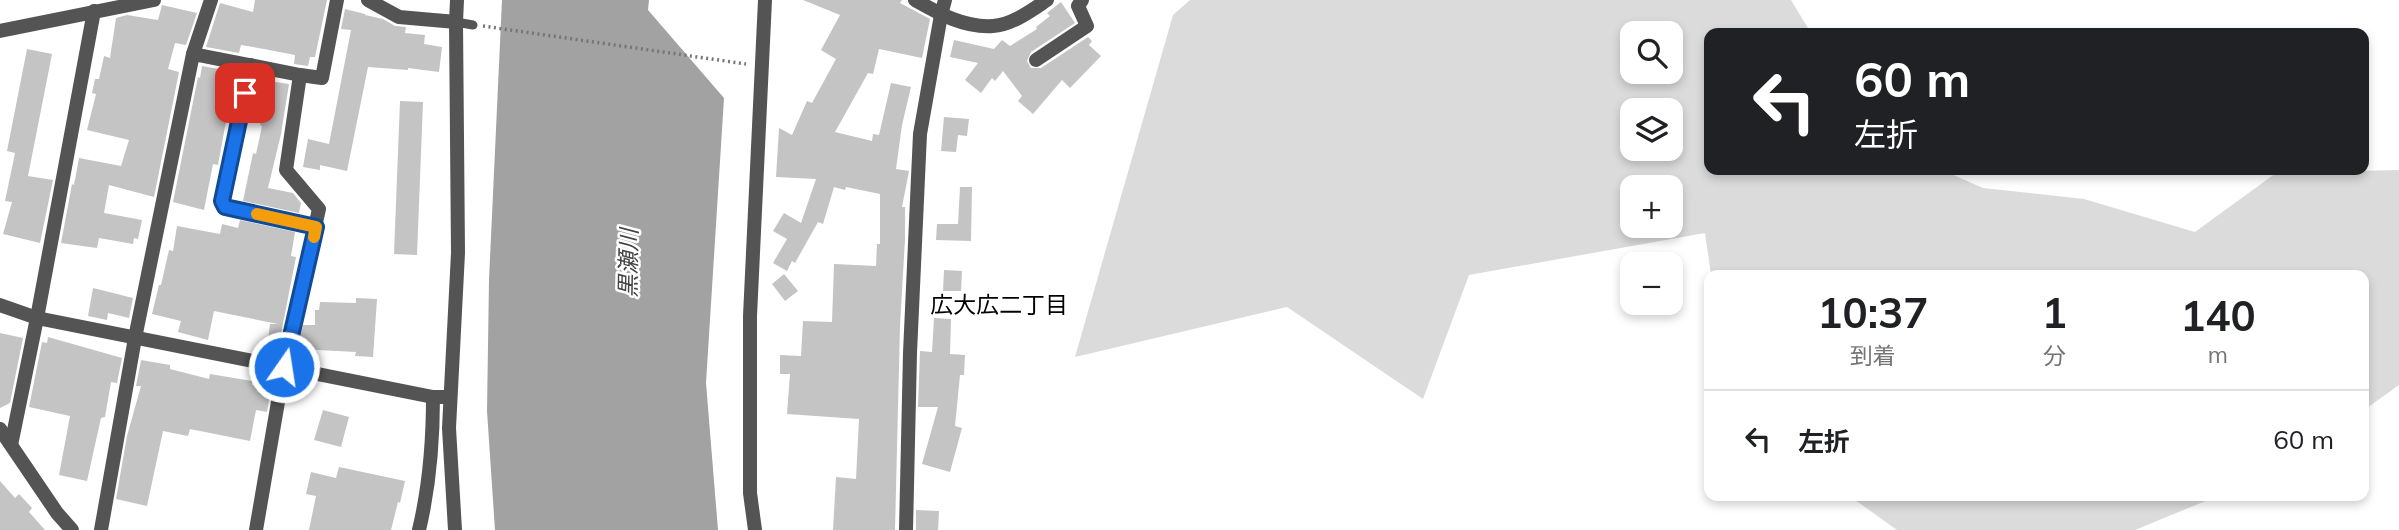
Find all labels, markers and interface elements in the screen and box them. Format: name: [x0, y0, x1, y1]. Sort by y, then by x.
map controls: [1620, 21, 1683, 315]
button: search: [1620, 21, 1683, 84]
text: 60 m: [1854, 48, 1970, 109]
icon: left: [1739, 56, 1830, 147]
pin: [215, 63, 275, 123]
icon: arrive: [226, 74, 264, 112]
button: layers: [1620, 98, 1683, 161]
text: 左折: [1854, 114, 1918, 154]
button: +: [1620, 175, 1683, 238]
water label: 黒瀬川: [613, 225, 643, 298]
button: −: [1620, 252, 1683, 315]
text: 10:37: [1817, 286, 1928, 339]
text: 1: [2042, 286, 2067, 339]
text: 140: [2180, 289, 2256, 342]
district label: 広大広二丁目: [930, 290, 1068, 319]
position arrow: [247, 330, 321, 404]
text: m: [2208, 340, 2228, 369]
text: 到着: [1850, 341, 1896, 370]
text: 分: [2043, 341, 2066, 370]
icon: left: [1739, 420, 1777, 458]
text: 60 m: [2273, 423, 2334, 456]
text: 左折: [1798, 425, 1850, 458]

